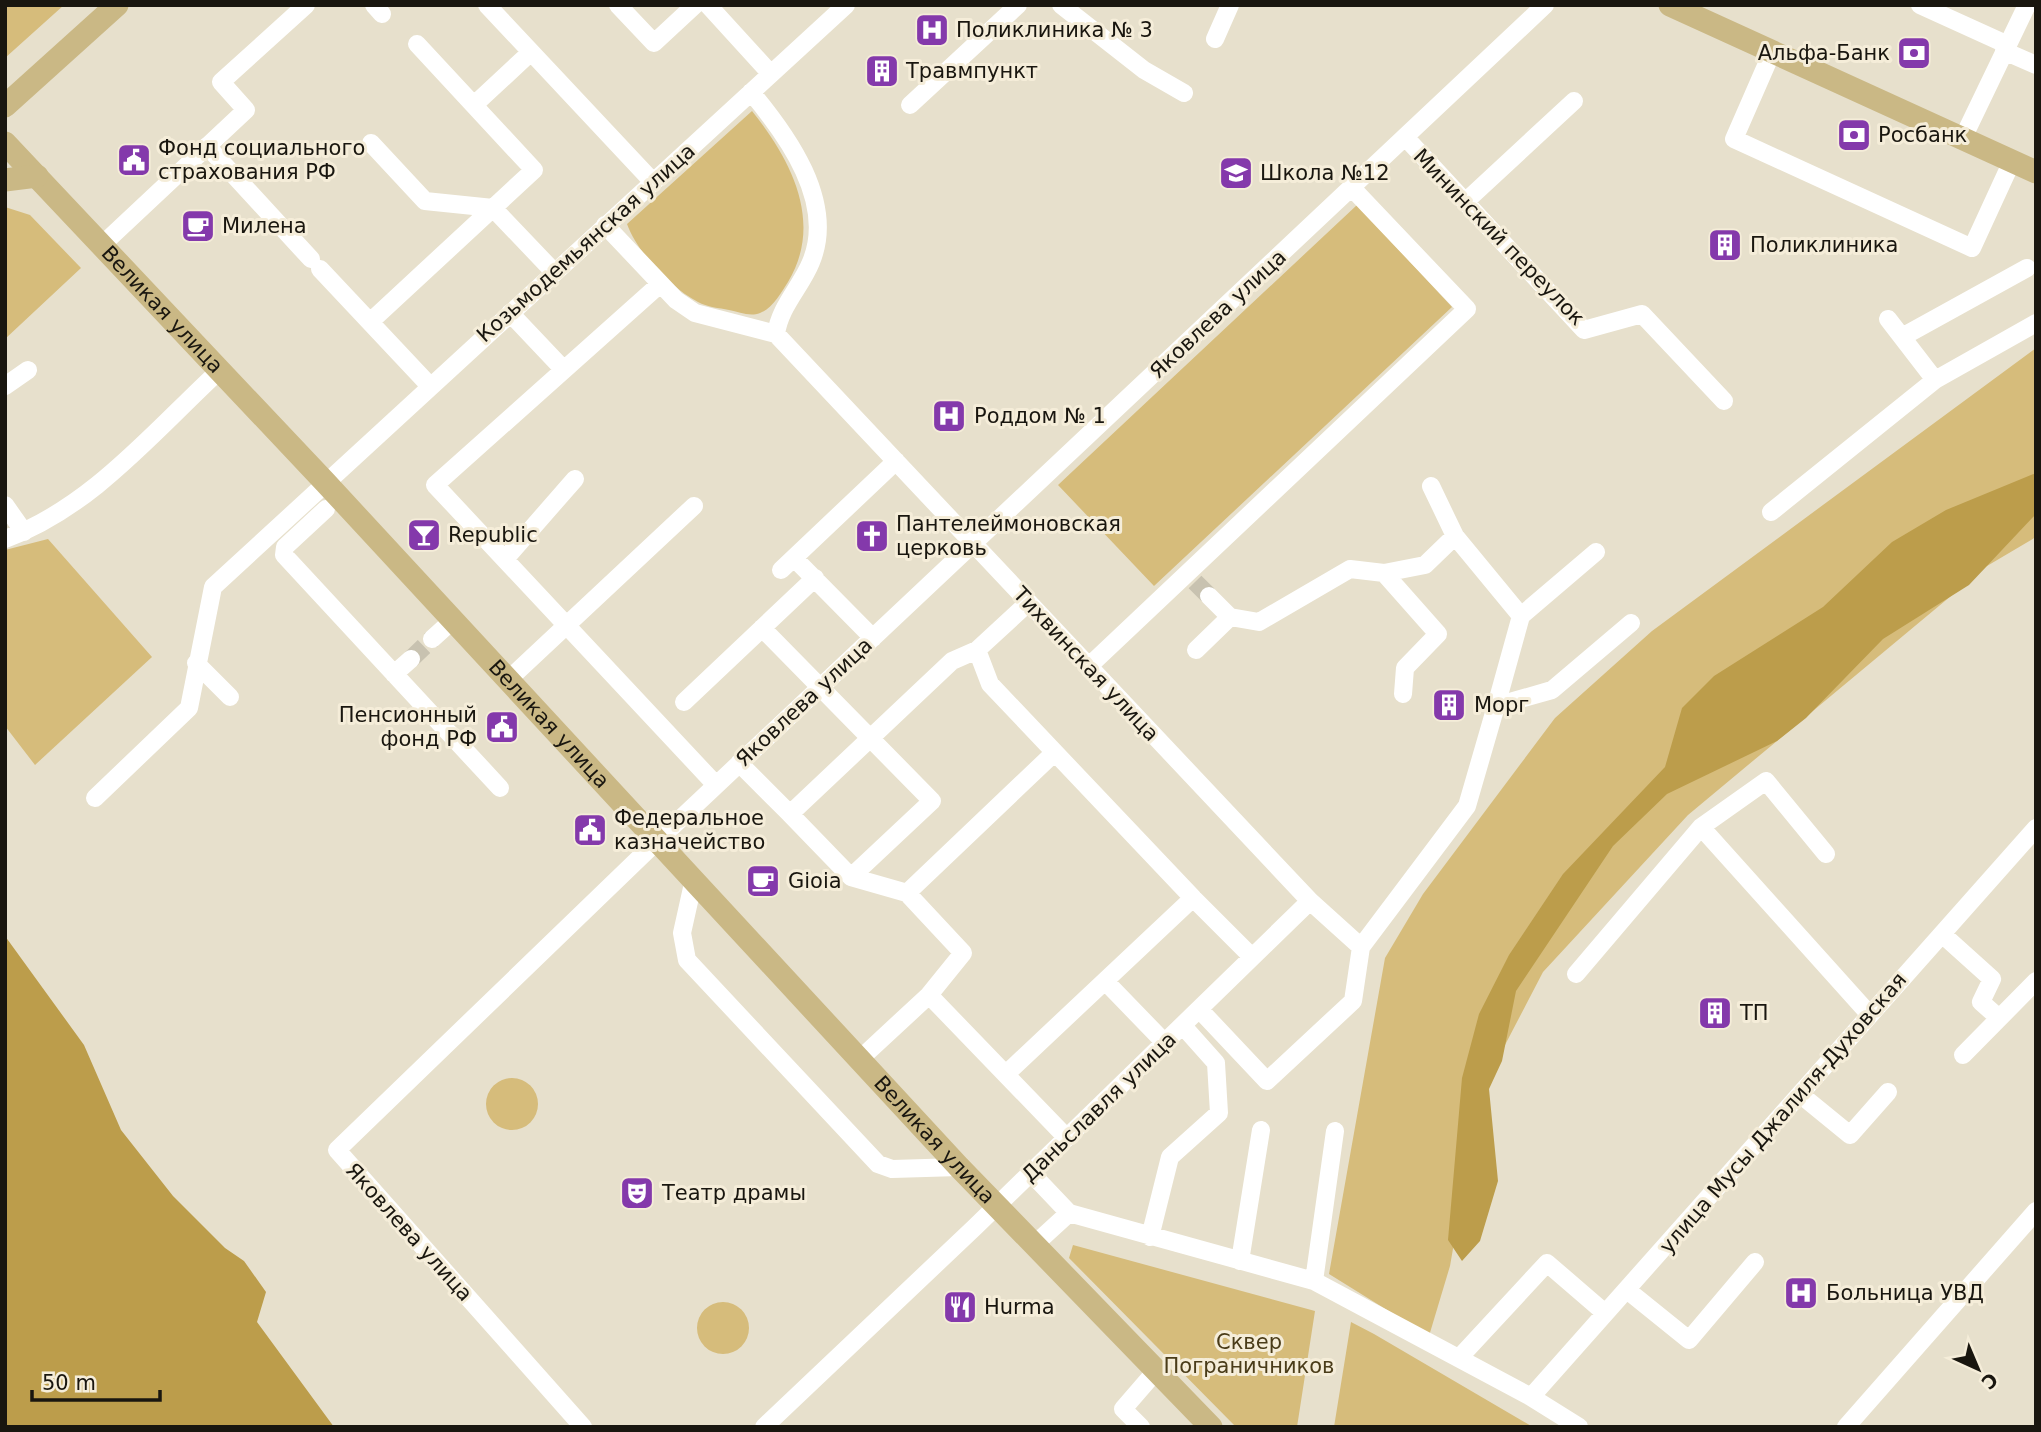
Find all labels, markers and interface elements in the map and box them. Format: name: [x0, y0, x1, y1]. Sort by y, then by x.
hospital icon: Поликлиника № 3: [913, 11, 951, 49]
place label: Поликлиника № 3: [956, 18, 1153, 42]
bank icon: Альфа-Банк: [1895, 34, 1933, 72]
place label: Альфа-Банк: [1758, 41, 1890, 65]
building icon: Травмпункт: [863, 52, 901, 90]
place label: Травмпункт: [905, 59, 1038, 83]
bank icon: Росбанк: [1835, 116, 1873, 154]
place label: Росбанк: [1878, 123, 1967, 147]
place label: Фонд социального страхования РФ: [158, 136, 365, 184]
street label: Козьмодемьянская улица: [472, 139, 700, 347]
public building icon: Фонд социального страхования РФ: [115, 141, 153, 179]
street label: Мининский переулок: [1409, 144, 1589, 330]
school or university icon: Школа №12: [1217, 154, 1255, 192]
place label: Школа №12: [1260, 161, 1390, 185]
cafe icon: Милена: [179, 207, 217, 245]
place label: Милена: [222, 214, 307, 238]
building icon: Поликлиника: [1706, 226, 1744, 264]
place label: Поликлиника: [1750, 233, 1898, 257]
street label: Великая улица: [96, 241, 228, 378]
street label: Яковлева улица: [1145, 245, 1291, 383]
hospital icon: Роддом № 1: [930, 397, 968, 435]
place label: Роддом № 1: [974, 404, 1106, 428]
place label: Пантелеймоновская церковь: [896, 512, 1121, 560]
bar icon: Republic: [405, 516, 443, 554]
church icon: Пантелеймоновская церковь: [853, 517, 891, 555]
place label: Republic: [448, 523, 538, 547]
street label: Тихвинская улица: [1008, 581, 1164, 746]
street label: Яковлева улица: [731, 633, 877, 771]
street label: Великая улица: [484, 655, 614, 793]
building icon: Морг: [1430, 686, 1468, 724]
place label: Морг: [1474, 693, 1529, 717]
place label: Пенсионный фонд РФ: [339, 703, 477, 751]
public building icon: Пенсионный фонд РФ: [483, 708, 521, 746]
place label: Федеральное казначейство: [614, 806, 765, 854]
public building icon: Федеральное казначейство: [571, 811, 609, 849]
cafe icon: Gioia: [744, 862, 782, 900]
place label: Gioia: [788, 869, 842, 893]
street label: улица Мусы Джалиля-Духовская: [1655, 968, 1911, 1258]
building icon: ТП: [1696, 994, 1734, 1032]
place label: ТП: [1739, 1001, 1769, 1025]
street label: Даньславля улица: [1017, 1027, 1181, 1187]
street label: Великая улица: [869, 1071, 1000, 1209]
street label: Яковлева улица: [341, 1158, 477, 1306]
theatre icon: Театр драмы: [618, 1174, 656, 1212]
place label: Театр драмы: [661, 1181, 806, 1205]
hospital icon: Больница УВД: [1782, 1274, 1820, 1312]
place label: Больница УВД: [1826, 1281, 1984, 1305]
restaurant icon: Hurma: [941, 1288, 979, 1326]
place label: Hurma: [984, 1295, 1055, 1319]
park label: Сквер Пограничников: [1164, 1330, 1334, 1378]
north arrow: [1943, 1334, 2013, 1404]
scale bar: [32, 1358, 159, 1402]
text: С: [1977, 1368, 2002, 1394]
text: 50 m: [42, 1371, 96, 1395]

